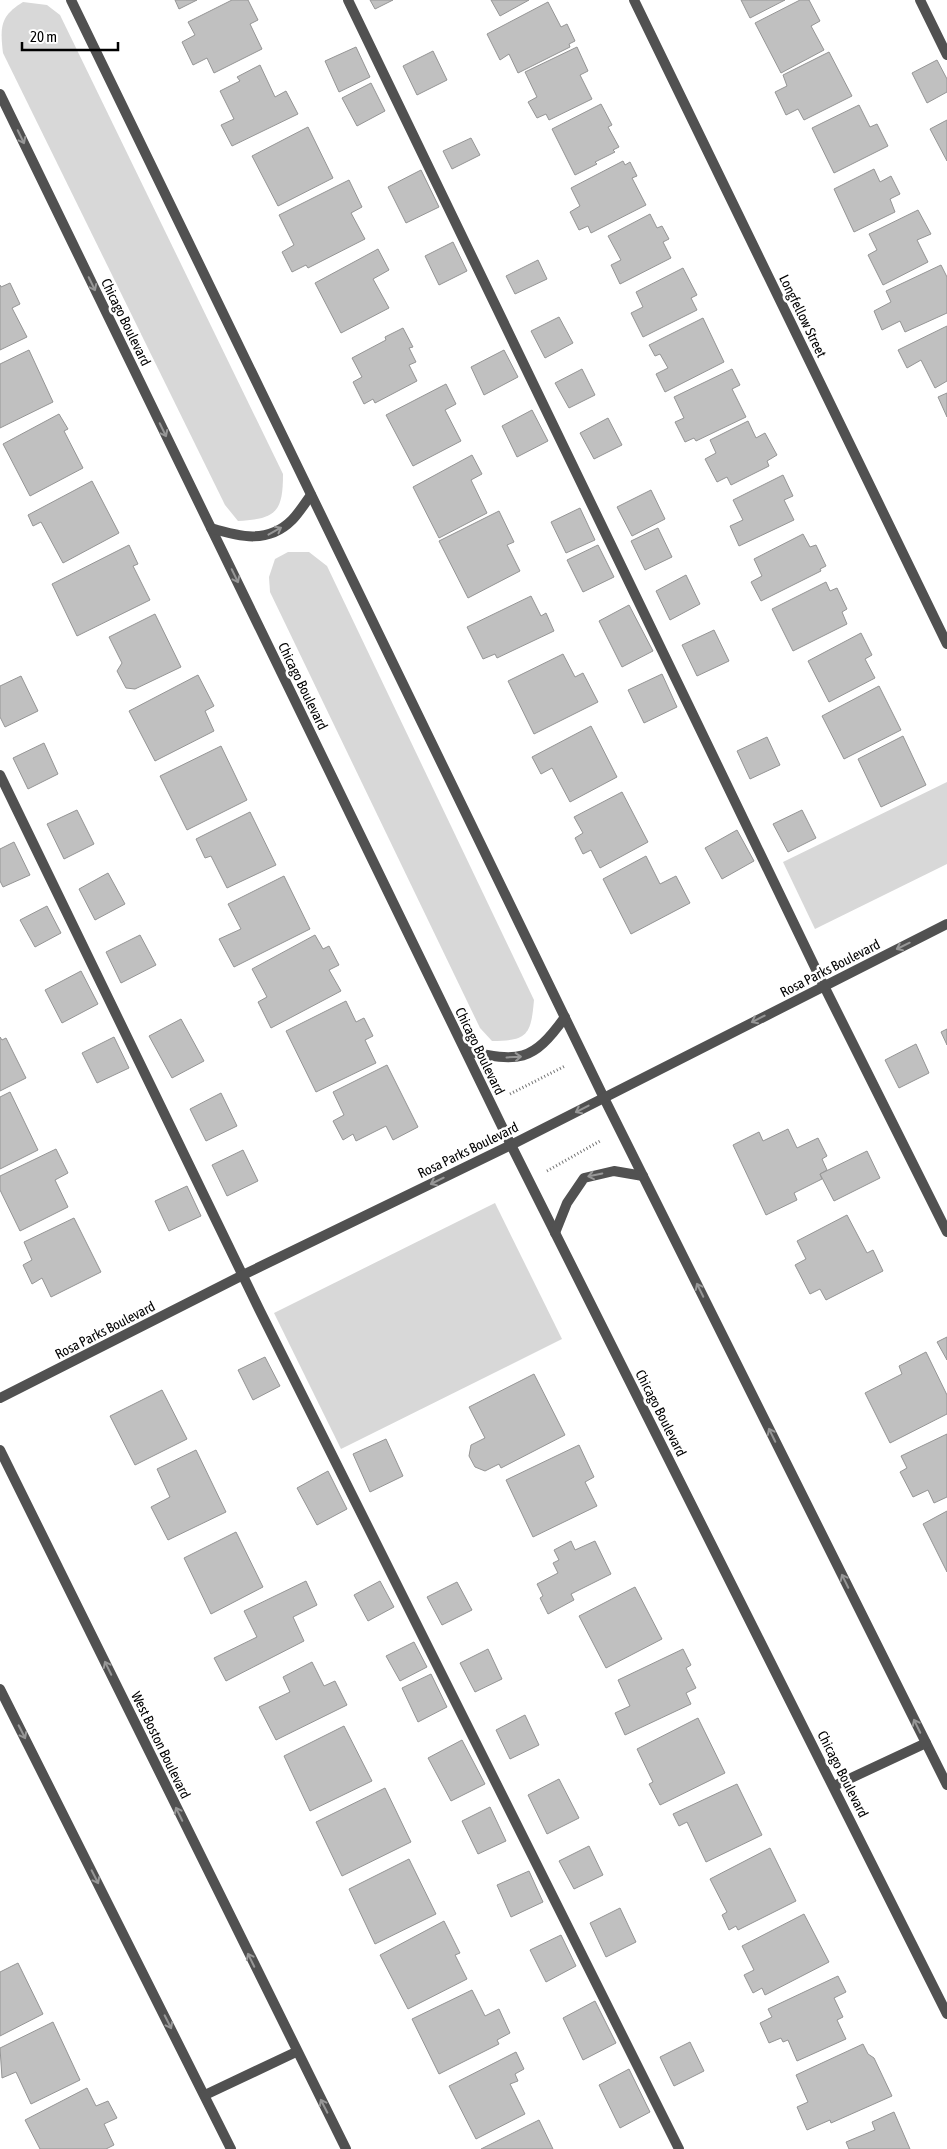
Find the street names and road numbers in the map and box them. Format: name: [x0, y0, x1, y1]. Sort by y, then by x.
street label: Longfellow Street: [776, 272, 830, 360]
street label: Chicago Boulevard: [98, 276, 154, 368]
street label: Chicago Boulevard: [275, 640, 331, 732]
street label: Rosa Parks Boulevard: [777, 936, 883, 1000]
street label: Chicago Boulevard: [452, 1005, 508, 1097]
street label: Rosa Parks Boulevard: [415, 1119, 521, 1181]
street label: Rosa Parks Boulevard: [52, 1298, 158, 1362]
street label: Chicago Boulevard: [632, 1367, 690, 1459]
street label: West Boston Boulevard: [128, 1689, 194, 1801]
street label: Chicago Boulevard: [814, 1728, 872, 1820]

